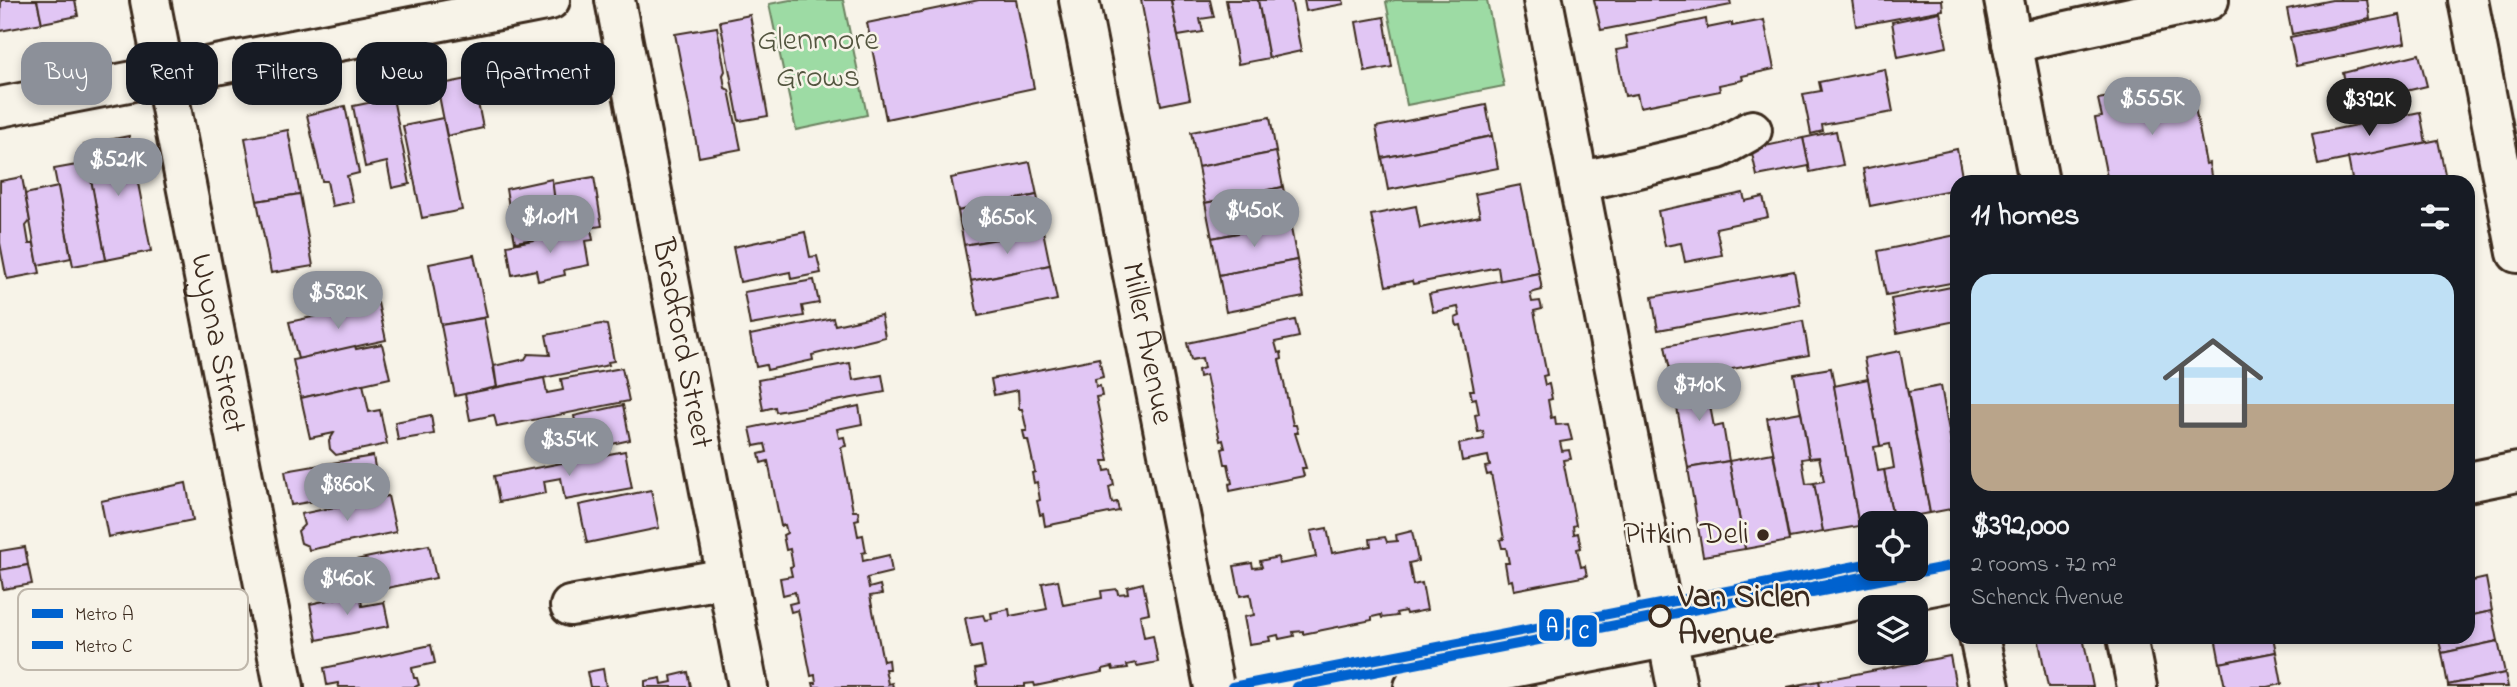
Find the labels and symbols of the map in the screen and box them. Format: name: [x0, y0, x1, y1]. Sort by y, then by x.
park label: Glenmore Grows: [757, 18, 879, 102]
pin: $555K: [2103, 78, 2201, 137]
pin: $392K: [2320, 78, 2418, 138]
pin: $521K: [69, 138, 167, 198]
pin: $450K: [1205, 190, 1303, 249]
pin: $1.01M: [493, 196, 607, 255]
pin: $650K: [958, 196, 1056, 256]
street label: Bradford Street: [638, 234, 725, 453]
street label: Wyona Street: [177, 250, 258, 438]
street label: Miller Avenue: [1108, 258, 1185, 429]
pin: $582K: [289, 272, 387, 331]
pin: $710K: [1650, 364, 1748, 423]
pin: $354K: [520, 419, 618, 478]
pin: $860K: [298, 463, 396, 523]
place label: Pitkin Deli: [1623, 512, 1749, 559]
marker: Pitkin Deli: [1755, 527, 1771, 543]
pin: $460K: [298, 558, 396, 617]
place label: Van Siclen Avenue: [1677, 575, 1810, 659]
legend: [18, 589, 248, 670]
text: Metro A: [75, 602, 134, 629]
marker: Van Siclen Avenue: [1649, 605, 1671, 627]
line badge: A: [1538, 608, 1565, 642]
text: A: [1546, 614, 1558, 641]
line badge: C: [1571, 614, 1598, 648]
text: C: [1579, 620, 1590, 647]
text: Metro C: [75, 634, 132, 661]

